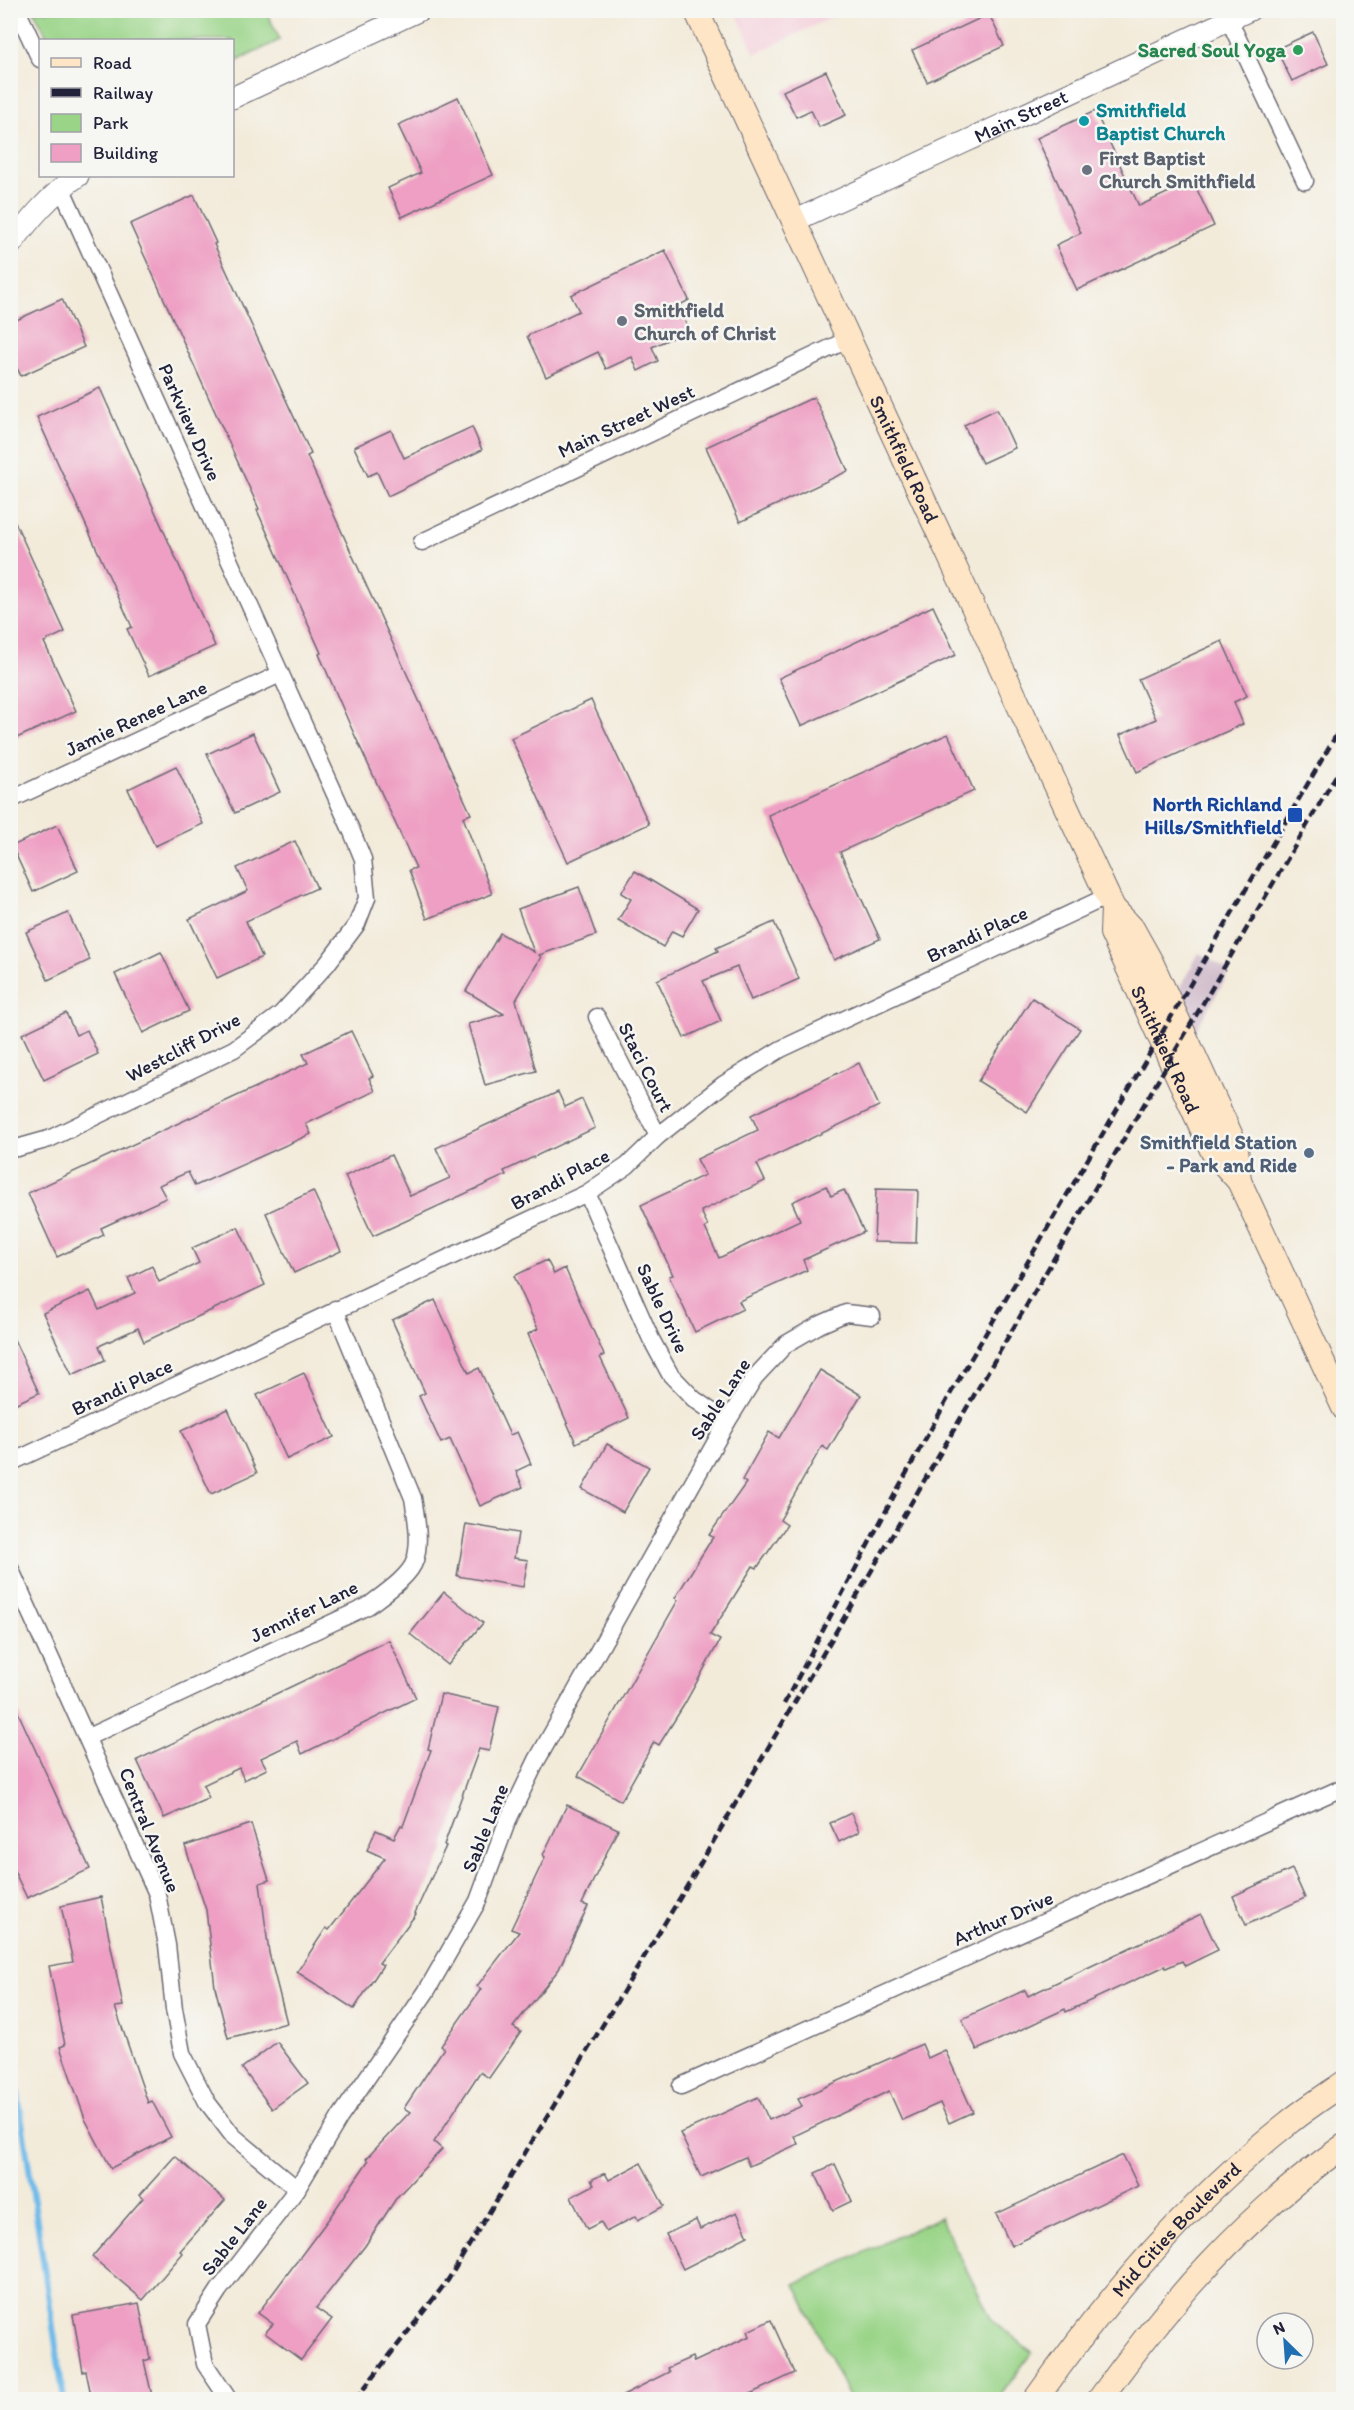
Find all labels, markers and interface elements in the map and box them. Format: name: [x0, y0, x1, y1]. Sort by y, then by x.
place label: Sacred Soul Yoga: [1138, 38, 1287, 63]
legend: [39, 39, 234, 177]
marker: Sacred Soul Yoga: [1291, 43, 1305, 57]
text: Road: [93, 52, 132, 74]
text: Railway: [93, 82, 154, 104]
street label: Main Street: [970, 84, 1072, 148]
place label: Smithfield Baptist Church: [1096, 98, 1226, 146]
text: Park: [93, 112, 128, 134]
marker: Smithfield Baptist Church: [1077, 114, 1091, 128]
text: Building: [93, 142, 159, 164]
place label: First Baptist Church Smithfield: [1099, 146, 1255, 193]
marker: First Baptist Church Smithfield: [1080, 163, 1094, 177]
place label: Smithfield Church of Christ: [634, 298, 776, 345]
marker: Smithfield Church of Christ: [615, 314, 629, 328]
street label: Parkview Drive: [153, 360, 227, 484]
street label: Main Street West: [554, 379, 698, 463]
street label: Smithfield Road: [865, 391, 944, 527]
street label: Jamie Renee Lane: [61, 675, 211, 761]
place label: North Richland Hills/Smithfield: [1144, 792, 1282, 839]
marker: North Richland Hills/Smithfield: [1286, 806, 1304, 824]
street label: Brandi Place: [923, 900, 1031, 968]
street label: Smithfield Road: [1126, 982, 1205, 1117]
street label: Westcliff Drive: [122, 1007, 244, 1087]
street label: Staci Court: [613, 1018, 679, 1116]
place label: Smithfield Station - Park and Ride: [1140, 1130, 1297, 1177]
street label: Brandi Place: [506, 1143, 614, 1215]
marker: Smithfield Station - Park and Ride: [1302, 1146, 1316, 1160]
street label: Sable Drive: [632, 1259, 694, 1357]
street label: Brandi Place: [68, 1353, 176, 1421]
street label: Sable Lane: [685, 1353, 755, 1445]
street label: Jennifer Lane: [246, 1575, 362, 1647]
street label: Central Avenue: [114, 1764, 186, 1896]
street label: Sable Lane: [456, 1780, 514, 1876]
street label: Arthur Drive: [949, 1885, 1057, 1951]
street label: Mid Cities Boulevard: [1106, 2156, 1246, 2302]
street label: Sable Lane: [196, 2192, 272, 2280]
north arrow: [1255, 2311, 1315, 2371]
text: N: [1270, 2317, 1288, 2339]

